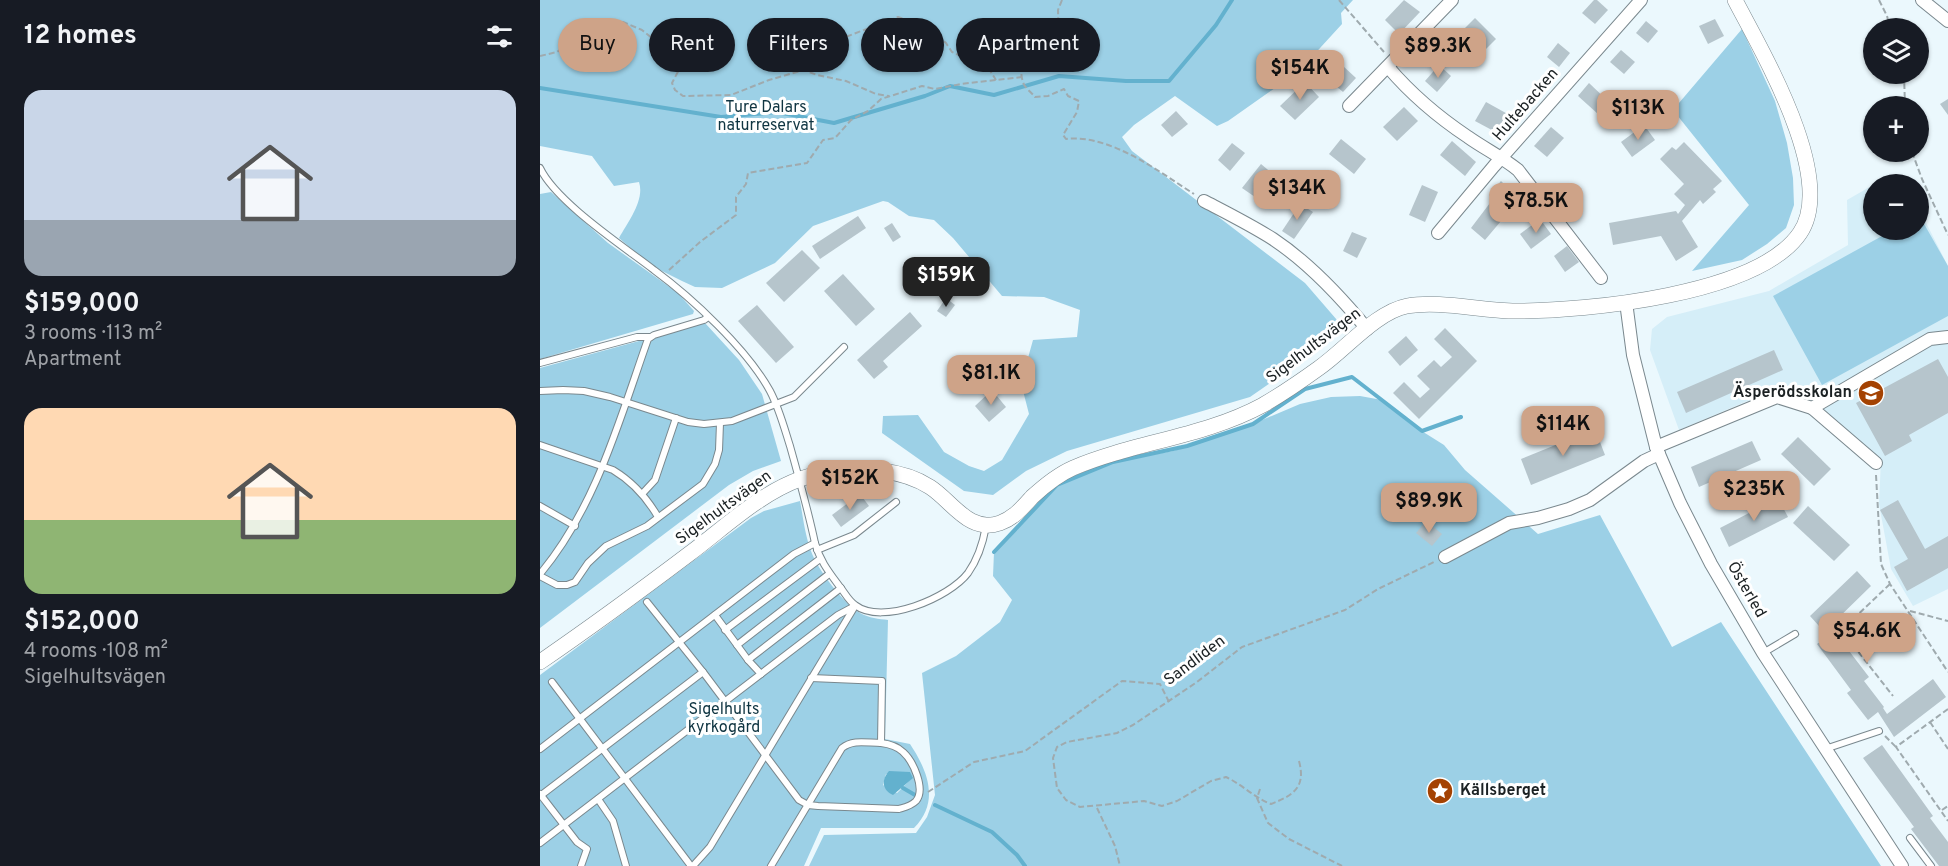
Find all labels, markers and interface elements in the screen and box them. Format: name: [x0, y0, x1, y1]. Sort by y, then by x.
chip: Buy: [558, 18, 637, 72]
chip: Rent: [649, 18, 735, 72]
chip: Filters: [747, 18, 849, 72]
chip: New: [861, 18, 944, 72]
chip: Apartment: [956, 18, 1100, 72]
map controls: [1863, 18, 1929, 240]
button: layers: [1863, 18, 1929, 84]
text: 12 homes: [24, 20, 137, 53]
icon: filters: [483, 20, 516, 53]
pin: $89.3K: [1389, 28, 1487, 79]
text: $89.3K: [1404, 34, 1472, 60]
pin: $154K: [1258, 50, 1342, 101]
text: $154K: [1270, 56, 1330, 82]
street label: Hultebacken: [1489, 64, 1563, 146]
pin: $113K: [1596, 90, 1680, 141]
text: $113K: [1611, 96, 1665, 122]
button: +: [1863, 96, 1929, 162]
park label: Ture Dalars naturreservat: [717, 98, 815, 136]
icon: home: [216, 129, 324, 237]
pin: $134K: [1255, 170, 1339, 221]
button: −: [1863, 174, 1929, 240]
text: $134K: [1267, 176, 1327, 202]
pin: $78.5K: [1487, 183, 1585, 234]
text: $78.5K: [1503, 189, 1569, 215]
pin: $159K: [904, 257, 988, 308]
text: $159K: [917, 263, 975, 289]
text: $159,000: [24, 288, 140, 321]
street label: Sigelhultsvägen: [1263, 304, 1365, 388]
text: 3 rooms · 113 m²: [24, 321, 162, 347]
text: Apartment: [24, 347, 122, 373]
pin: $81.1K: [942, 355, 1040, 406]
text: $81.1K: [961, 361, 1021, 387]
school or university icon: Äsperödsskolan: [1856, 378, 1886, 408]
place label: Äsperödsskolan: [1733, 381, 1852, 403]
pin: $114K: [1521, 406, 1605, 457]
text: $114K: [1535, 412, 1591, 438]
icon: home: [216, 447, 324, 555]
pin: $152K: [808, 460, 892, 511]
street label: Sigelhultsvägen: [672, 466, 776, 550]
text: $152K: [821, 466, 879, 492]
pin: $235K: [1712, 471, 1796, 522]
text: $235K: [1723, 477, 1785, 503]
pin: $89.9K: [1380, 483, 1478, 534]
text: $89.9K: [1395, 489, 1463, 515]
street label: Österled: [1722, 557, 1772, 622]
text: $152,000: [24, 606, 140, 639]
pin: $54.6K: [1818, 613, 1916, 664]
text: $54.6K: [1833, 619, 1901, 645]
street label: Sandliden: [1160, 632, 1230, 690]
text: 4 rooms · 108 m²: [24, 639, 168, 665]
text: Sigelhultsvägen: [24, 665, 166, 691]
park label: Sigelhults kyrkogård: [688, 700, 760, 738]
place icon: Källsberget: [1425, 776, 1455, 806]
place label: Källsberget: [1460, 781, 1546, 801]

